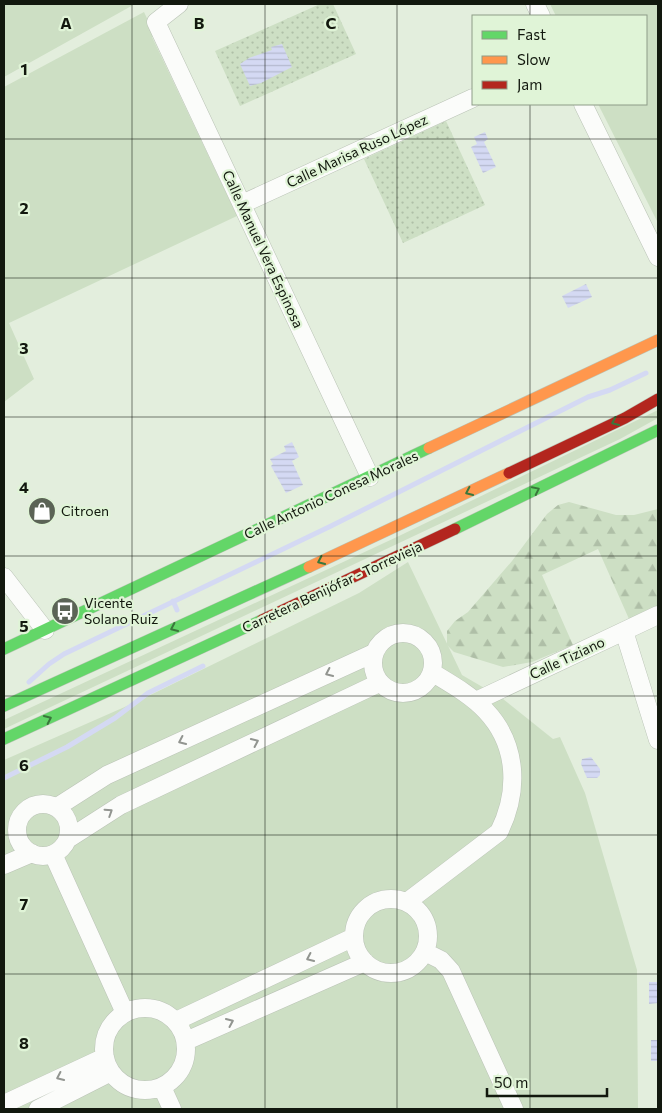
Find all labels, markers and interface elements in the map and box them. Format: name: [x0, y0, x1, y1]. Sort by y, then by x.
text: A: [60, 13, 72, 32]
text: B: [194, 13, 205, 32]
text: C: [326, 13, 337, 32]
legend: [472, 15, 647, 105]
text: Fast: [517, 25, 546, 43]
text: Slow: [517, 50, 550, 68]
text: 1: [20, 59, 28, 78]
text: Jam: [517, 75, 542, 93]
street label: Calle Marisa Ruso López: [284, 110, 430, 191]
street label: Calle Manuel Vera Espinosa: [219, 167, 308, 330]
text: 2: [19, 198, 29, 217]
text: 3: [19, 338, 29, 357]
one-way arrow: [611, 416, 620, 426]
street label: Calle Antonio Conesa Morales: [241, 447, 420, 542]
text: 4: [19, 477, 29, 496]
one-way arrow: [465, 486, 474, 496]
one-way arrow: [531, 486, 540, 496]
shop icon: Citroen: [27, 496, 57, 526]
place label: Citroen: [61, 502, 109, 519]
street label: Carretera Benijófar - Torrevieja: [239, 537, 424, 636]
one-way arrow: [317, 554, 326, 565]
place label: Vicente Solano Ruiz: [84, 594, 158, 627]
bus stop icon: Vicente Solano Ruiz: [50, 596, 80, 626]
text: 5: [19, 616, 29, 635]
one-way arrow: [170, 622, 179, 633]
street label: Calle Tiziano: [527, 633, 607, 682]
one-way arrow: [325, 667, 334, 677]
one-way arrow: [43, 714, 52, 725]
one-way arrow: [178, 735, 187, 745]
one-way arrow: [250, 737, 259, 748]
text: 6: [19, 755, 29, 774]
one-way arrow: [103, 809, 112, 819]
text: 7: [20, 894, 29, 913]
one-way arrow: [306, 952, 315, 963]
one-way arrow: [225, 1017, 234, 1028]
text: 8: [19, 1033, 29, 1052]
scale bar: [487, 1066, 607, 1098]
one-way arrow: [56, 1071, 65, 1082]
text: 50 m: [494, 1073, 528, 1091]

